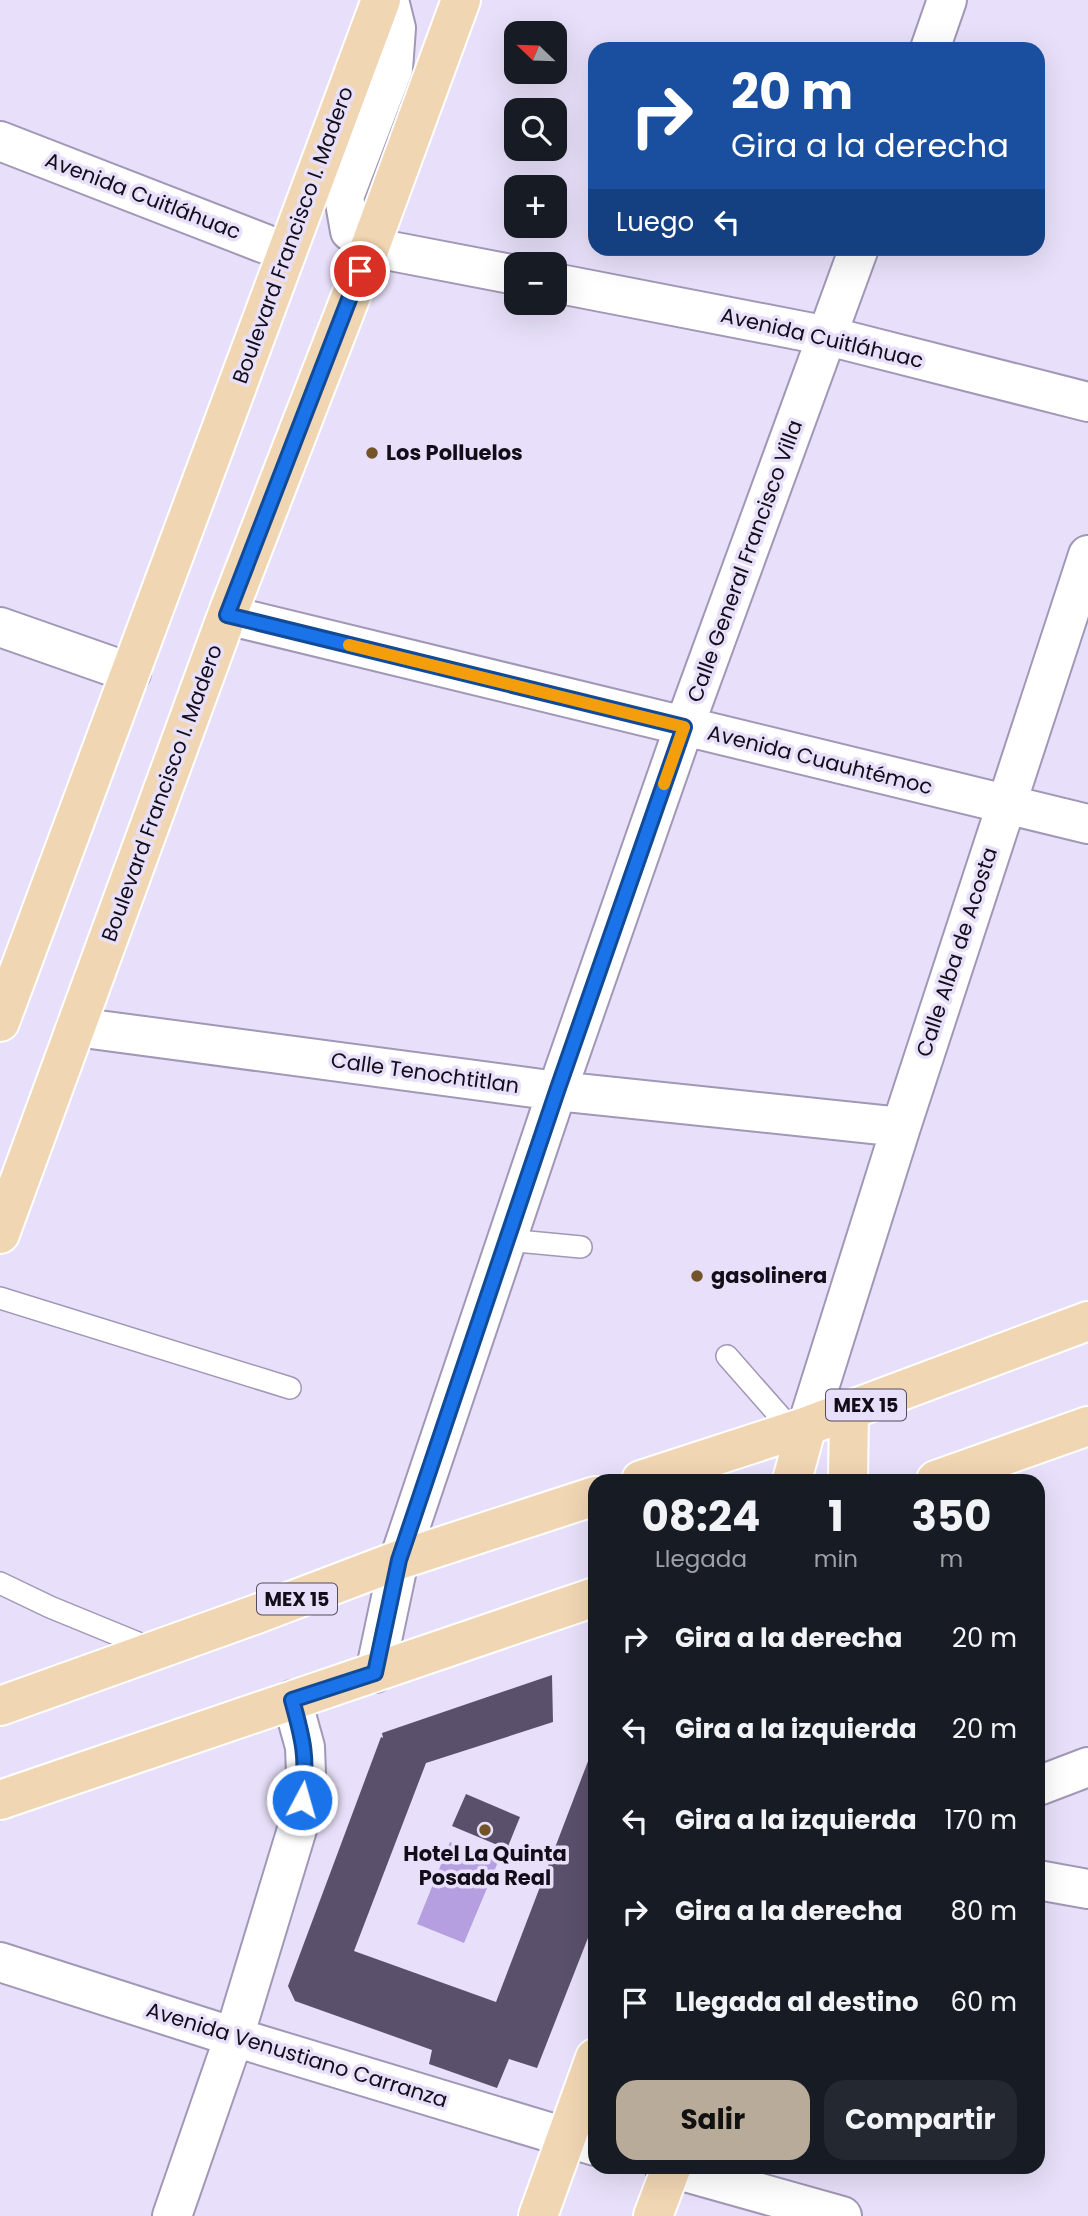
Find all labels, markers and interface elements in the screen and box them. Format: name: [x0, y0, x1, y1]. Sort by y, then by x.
north arrow: [504, 21, 567, 84]
map controls: [504, 21, 567, 315]
text: 20 m: [731, 58, 853, 126]
icon: right: [616, 70, 707, 161]
street label: Boulevard Francisco I. Madero: [225, 82, 360, 387]
button: search: [504, 98, 567, 161]
text: Gira a la derecha: [731, 123, 1009, 168]
street label: Avenida Cuitláhuac: [41, 145, 245, 246]
button: +: [504, 175, 567, 238]
icon: left: [708, 203, 746, 241]
text: Luego: [616, 204, 694, 240]
pin: [330, 241, 390, 301]
icon: arrive: [341, 252, 379, 290]
button: −: [504, 252, 567, 315]
street label: Avenida Cuitláhuac: [718, 300, 926, 375]
street label: Calle General Francisco Villa: [680, 416, 809, 706]
place label: Los Polluelos: [386, 438, 523, 467]
marker: Los Polluelos: [364, 445, 380, 461]
street label: Boulevard Francisco I. Madero: [94, 640, 229, 945]
street label: Avenida Cuauhtémoc: [705, 718, 936, 801]
street label: Calle Alba de Acosta: [909, 843, 1004, 1060]
street label: Calle Tenochtitlan: [329, 1045, 521, 1100]
place label: gasolinera: [711, 1261, 827, 1290]
marker: gasolinera: [689, 1268, 705, 1284]
road number: MEX 15: [826, 1390, 906, 1420]
text: 08:24: [641, 1487, 760, 1546]
text: 1: [828, 1487, 844, 1546]
text: 350: [911, 1487, 992, 1546]
text: Llegada: [655, 1543, 747, 1575]
text: min: [814, 1543, 858, 1575]
text: m: [940, 1543, 963, 1575]
road number: MEX 15: [257, 1583, 337, 1614]
icon: right: [616, 1620, 654, 1658]
text: Gira a la derecha: [675, 1620, 903, 1656]
text: 20 m: [952, 1620, 1017, 1656]
icon: left: [616, 1711, 654, 1749]
text: Gira a la izquierda: [675, 1711, 917, 1747]
text: 20 m: [952, 1711, 1017, 1747]
position arrow: [265, 1763, 339, 1837]
icon: left: [616, 1802, 654, 1840]
text: Gira a la izquierda: [675, 1802, 917, 1838]
text: 170 m: [944, 1802, 1017, 1838]
marker: Hotel La Quinta Posada Real: [477, 1822, 493, 1838]
place label: Hotel La Quinta Posada Real: [403, 1839, 567, 1892]
icon: right: [616, 1893, 654, 1931]
text: Gira a la derecha: [675, 1893, 903, 1929]
text: 80 m: [951, 1893, 1017, 1929]
icon: arrive: [616, 1984, 654, 2022]
text: Llegada al destino: [675, 1984, 919, 2020]
text: 60 m: [950, 1984, 1017, 2020]
street label: Avenida Venustiano Carranza: [143, 1995, 451, 2114]
button: Salir: [616, 2080, 810, 2160]
button: Compartir: [824, 2080, 1017, 2160]

